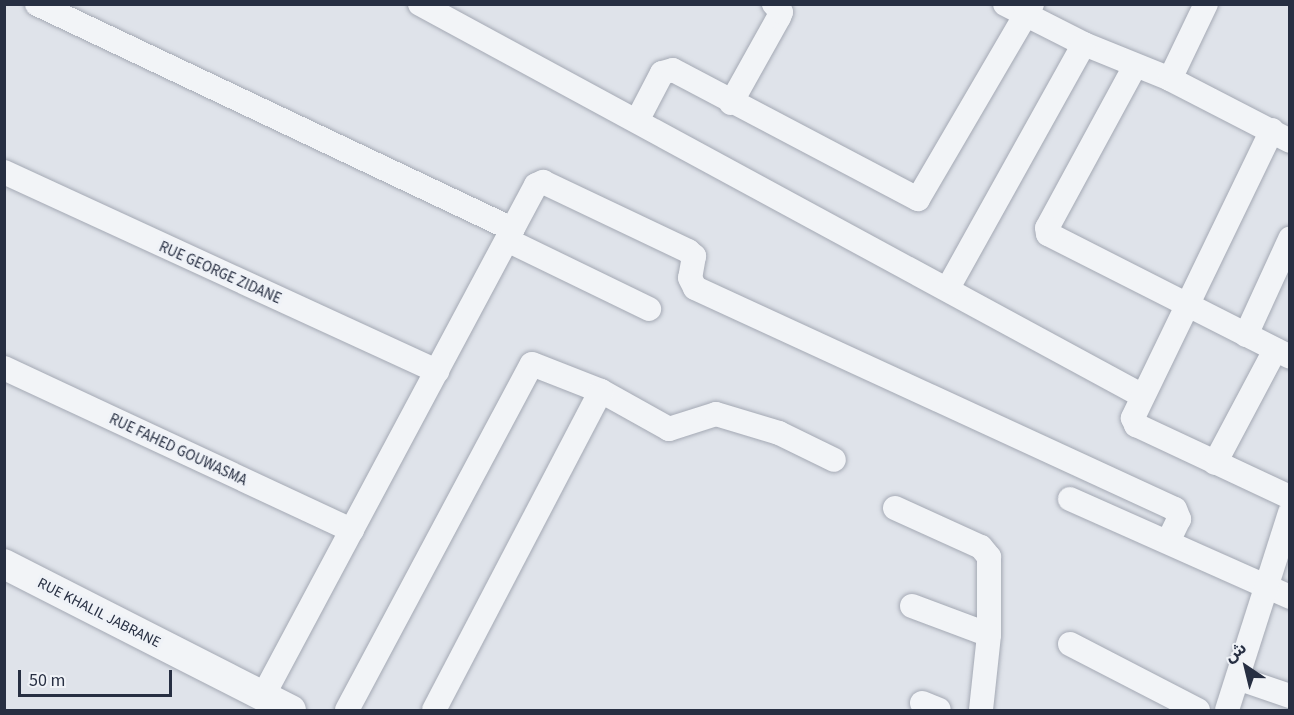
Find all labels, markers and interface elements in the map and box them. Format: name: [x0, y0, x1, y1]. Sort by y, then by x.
street label: RUE GEORGE ZIDANE: [156, 238, 284, 308]
street label: RUE FAHED GOUWASMA: [106, 410, 250, 490]
street label: RUE KHALIL JABRANE: [34, 574, 164, 652]
north arrow: [1216, 637, 1276, 697]
text: ش: [1220, 637, 1251, 668]
scale bar: [21, 658, 176, 696]
text: 50 m: [29, 668, 65, 693]

